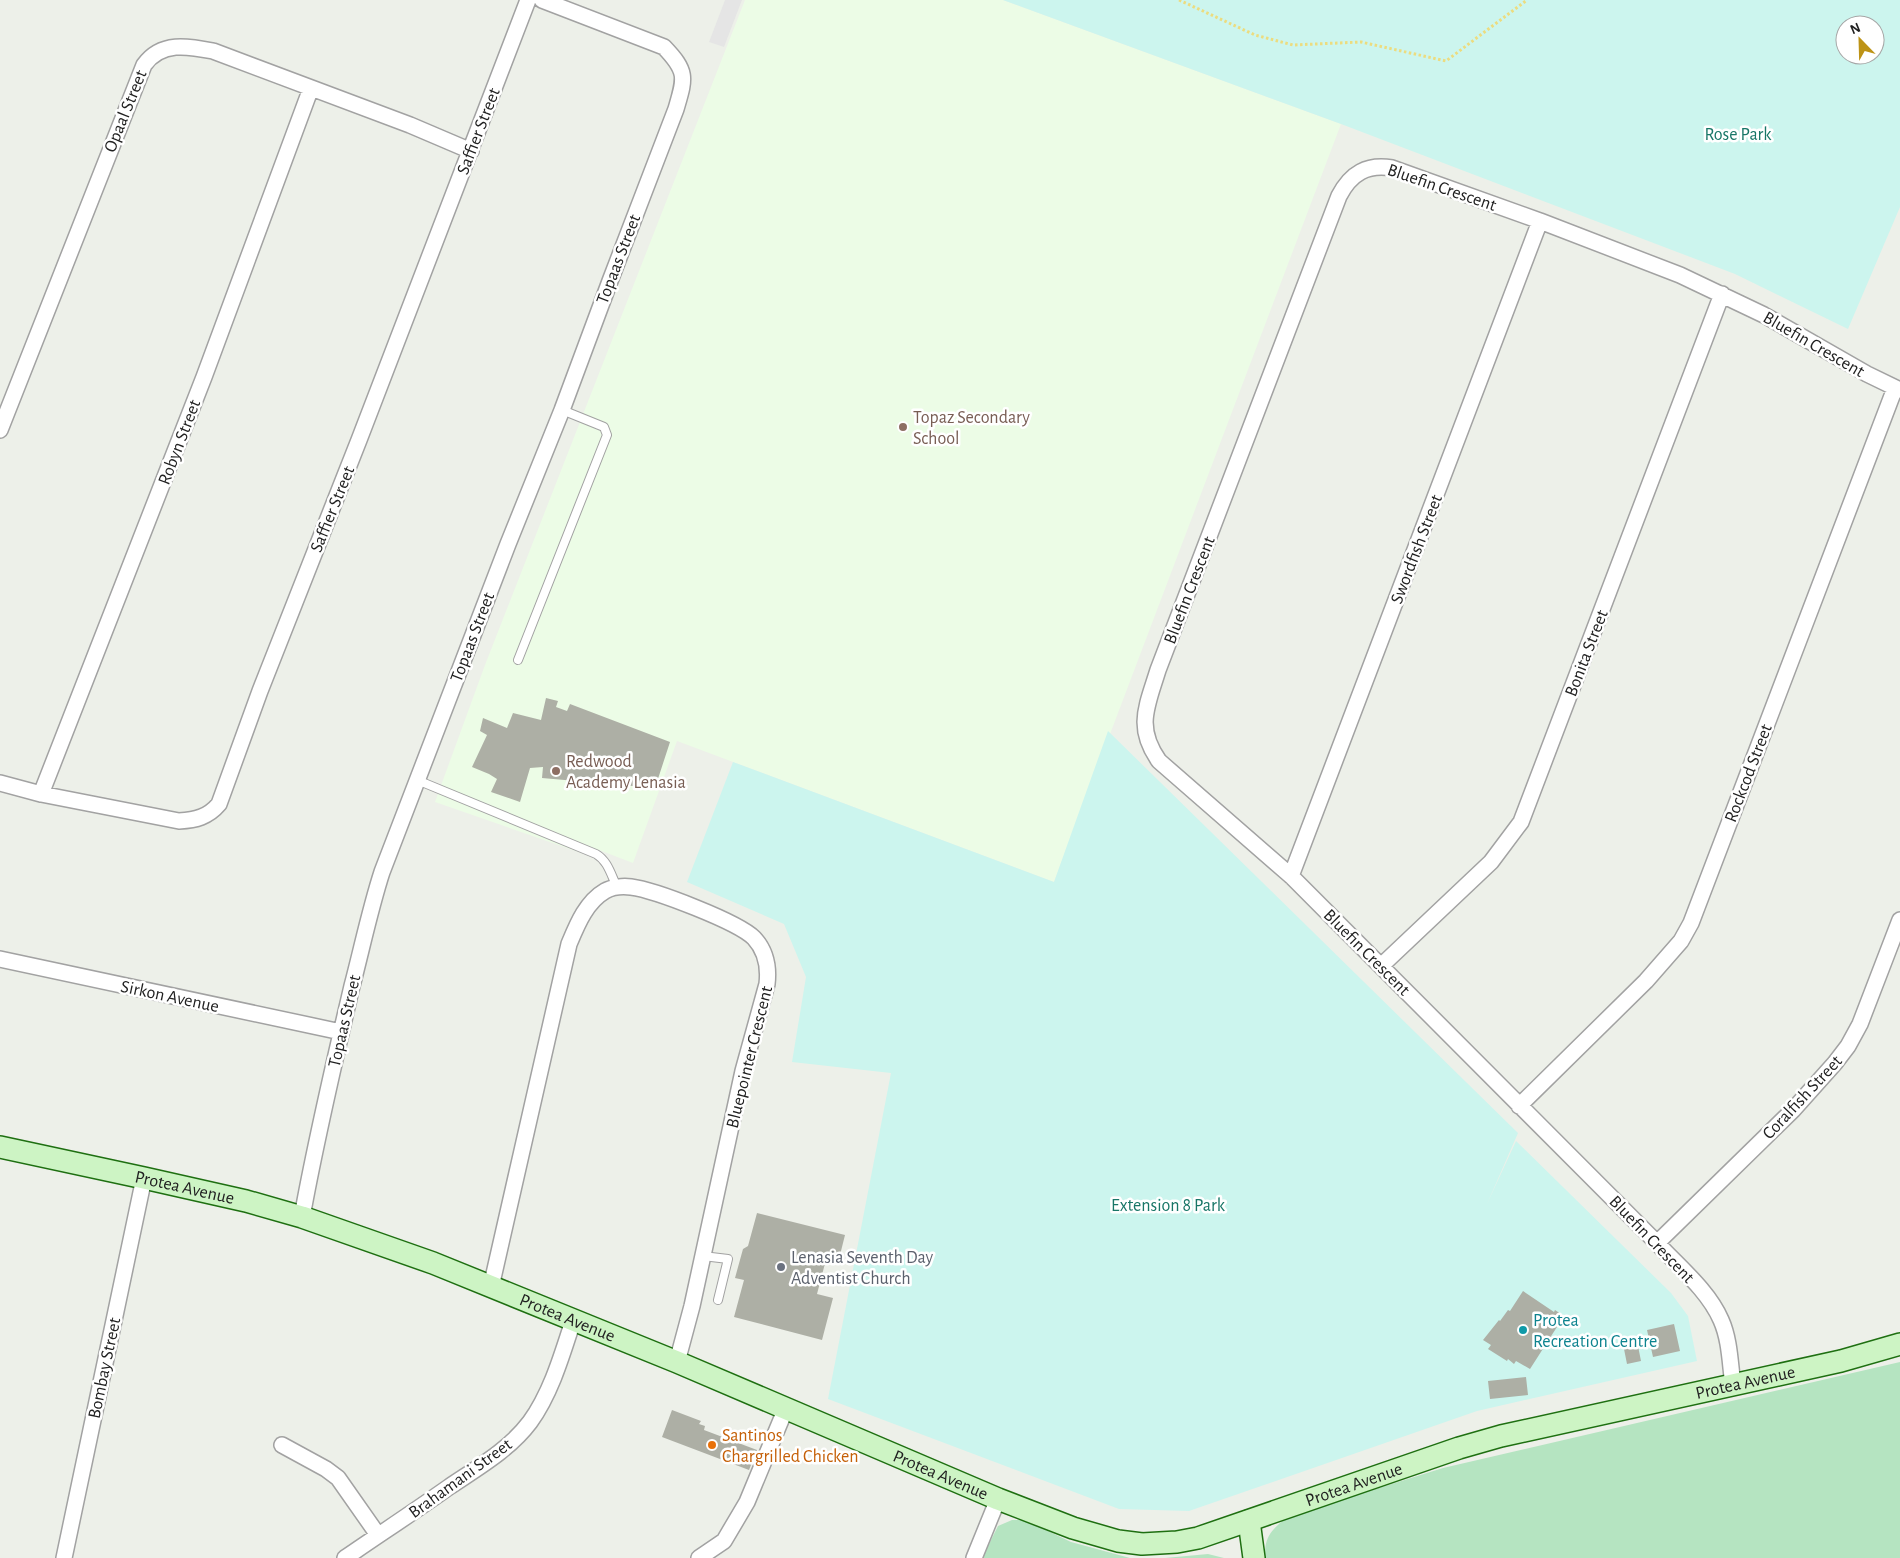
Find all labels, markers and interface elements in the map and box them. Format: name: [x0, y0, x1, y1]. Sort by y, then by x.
north arrow: [1835, 15, 1885, 65]
text: N: [1848, 21, 1863, 37]
street label: Opaal Street: [101, 67, 151, 155]
street label: Saffier Street: [454, 85, 504, 177]
park label: Rose Park: [1704, 126, 1772, 144]
street label: Bluefin Crescent: [1385, 161, 1499, 215]
street label: Topaas Street: [594, 212, 644, 307]
street label: Bluefin Crescent: [1760, 309, 1868, 381]
street label: Robyn Street: [155, 397, 204, 487]
place label: Topaz Secondary School: [913, 409, 1030, 448]
marker: Topaz Secondary School: [897, 421, 909, 433]
street label: Saffier Street: [308, 464, 358, 555]
street label: Swordfish Street: [1388, 492, 1446, 606]
street label: Bluefin Crescent: [1161, 534, 1219, 647]
street label: Topaas Street: [448, 590, 498, 685]
street label: Bonita Street: [1562, 607, 1612, 699]
street label: Rockcod Street: [1722, 722, 1776, 825]
place label: Redwood Academy Lenasia: [566, 753, 686, 792]
marker: Redwood Academy Lenasia: [550, 765, 562, 777]
street label: Bluefin Crescent: [1320, 906, 1413, 999]
street label: Topaas Street: [326, 973, 364, 1069]
street label: Sirkon Avenue: [119, 978, 221, 1016]
street label: Bluepointer Crescent: [724, 984, 776, 1130]
street label: Coralfish Street: [1760, 1052, 1846, 1143]
street label: Protea Avenue: [133, 1168, 236, 1208]
street label: Bluefin Crescent: [1605, 1192, 1697, 1287]
park label: Extension 8 Park: [1111, 1197, 1226, 1215]
place label: Lenasia Seventh Day Adventist Church: [791, 1249, 934, 1288]
marker: Lenasia Seventh Day Adventist Church: [775, 1261, 787, 1273]
street label: Protea Avenue: [517, 1291, 617, 1346]
place label: Protea Recreation Centre: [1533, 1312, 1657, 1351]
street label: Bombay Street: [85, 1316, 125, 1420]
marker: Protea Recreation Centre: [1517, 1324, 1529, 1336]
street label: Protea Avenue: [1694, 1363, 1797, 1403]
place label: Santinos Chargrilled Chicken: [722, 1427, 859, 1466]
street label: Brahamani Street: [406, 1435, 516, 1522]
marker: Santinos Chargrilled Chicken: [706, 1439, 718, 1451]
street label: Protea Avenue: [890, 1447, 990, 1504]
street label: Protea Avenue: [1303, 1460, 1405, 1510]

